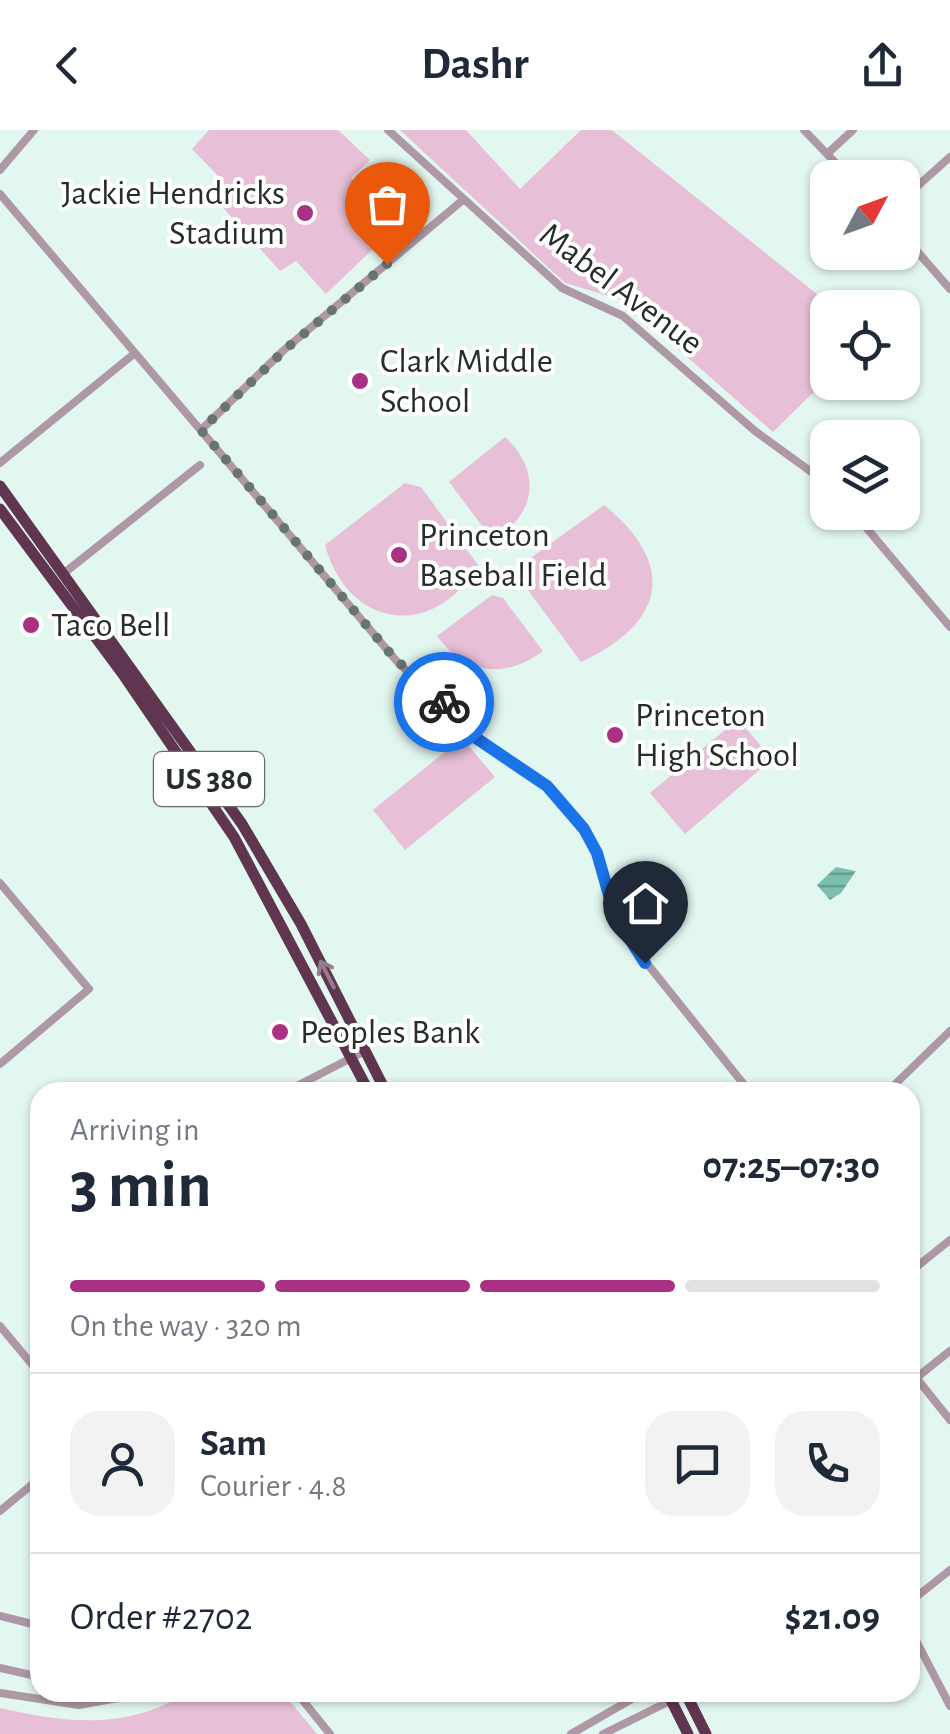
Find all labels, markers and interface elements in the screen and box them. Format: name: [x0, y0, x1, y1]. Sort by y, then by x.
icon: back: [40, 38, 95, 93]
icon: share: [855, 38, 910, 93]
text: Dashr: [421, 42, 529, 87]
north arrow: [810, 160, 920, 270]
map controls: [810, 160, 920, 530]
pin: [345, 162, 430, 265]
place label: Jackie Hendricks Stadium: [61, 176, 285, 251]
icon: bag: [360, 177, 415, 232]
marker: Jackie Hendricks Stadium: [294, 202, 316, 224]
street label: Mabel Avenue: [533, 217, 709, 361]
button: locate: [810, 290, 920, 400]
place label: Clark Middle School: [380, 344, 553, 419]
marker: Clark Middle School: [349, 370, 371, 392]
button: layers: [810, 420, 920, 530]
place label: Princeton Baseball Field: [419, 518, 607, 593]
marker: Princeton Baseball Field: [388, 544, 410, 566]
place label: Taco Bell: [51, 608, 170, 643]
marker: Taco Bell: [20, 614, 42, 636]
courier: [394, 652, 494, 752]
icon: bike: [417, 675, 472, 730]
place label: Princeton High School: [635, 698, 799, 773]
marker: Princeton High School: [604, 724, 626, 746]
road number: US 380: [154, 752, 264, 806]
pin: [603, 861, 688, 964]
icon: home: [618, 876, 673, 931]
one-way arrow: [317, 959, 336, 989]
place label: Peoples Bank: [300, 1015, 480, 1050]
marker: Peoples Bank: [269, 1021, 291, 1043]
text: Arriving in: [70, 1114, 199, 1146]
text: 07:25–07:30: [702, 1148, 880, 1186]
text: 3 min: [70, 1154, 212, 1219]
text: On the way · 320 m: [70, 1310, 302, 1342]
button: person: [70, 1411, 175, 1516]
button: chat: [645, 1411, 750, 1516]
button: phone: [775, 1411, 880, 1516]
text: Sam: [200, 1425, 267, 1463]
text: Courier · 4.8: [200, 1470, 347, 1502]
text: Order #2702: [70, 1599, 252, 1637]
text: $21.09: [784, 1599, 880, 1637]

